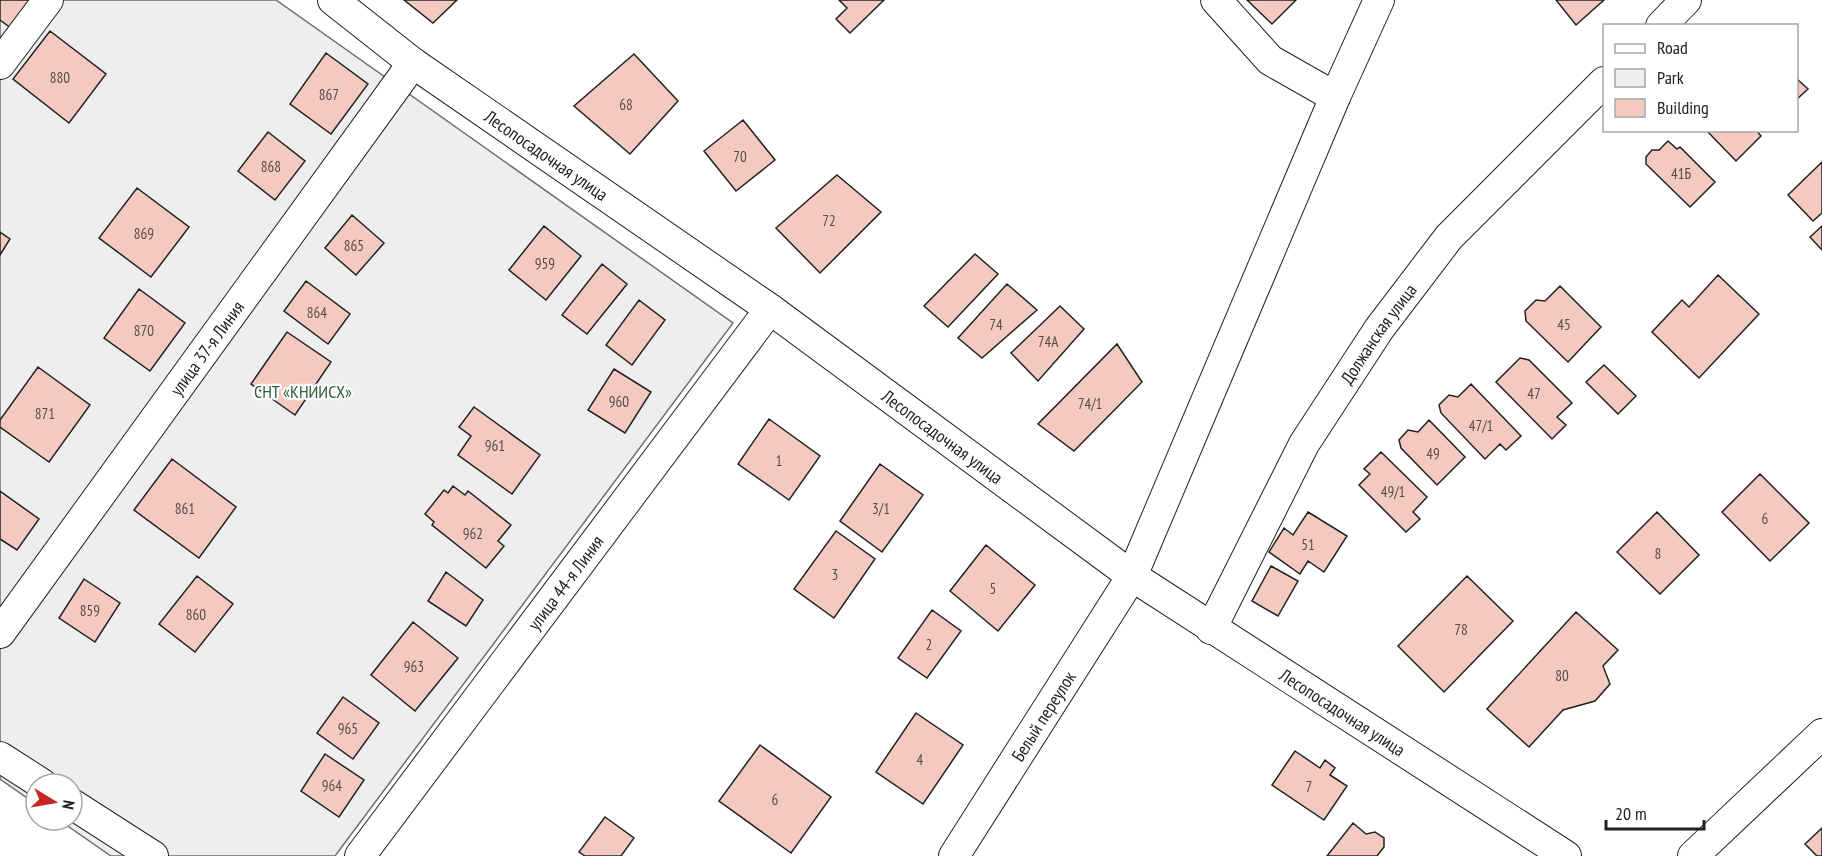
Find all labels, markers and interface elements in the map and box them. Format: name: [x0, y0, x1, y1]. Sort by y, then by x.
legend: [1603, 24, 1798, 132]
text: Road: [1657, 36, 1688, 59]
text: Park: [1657, 66, 1684, 89]
house number: 880: [50, 68, 70, 87]
house number: 867: [319, 85, 339, 104]
house number: 68: [619, 95, 633, 114]
text: Building: [1657, 96, 1709, 119]
street label: Лесопосадочная улица: [480, 104, 613, 206]
house number: 70: [733, 147, 747, 166]
house number: 868: [261, 157, 281, 176]
house number: 41Б: [1671, 164, 1691, 183]
house number: 72: [822, 211, 836, 230]
house number: 869: [134, 224, 154, 243]
house number: 865: [344, 236, 364, 255]
house number: 959: [535, 254, 555, 273]
street label: Должанская улица: [1335, 279, 1421, 388]
street label: улица 37-я Линия: [164, 296, 249, 400]
house number: 864: [307, 303, 327, 322]
house number: 74: [989, 315, 1003, 334]
house number: 45: [1557, 315, 1571, 334]
house number: 870: [134, 321, 154, 340]
house number: 74А: [1038, 332, 1059, 351]
park label: СНТ «КНИИСХ»: [254, 380, 352, 403]
street label: Лесопосадочная улица: [877, 384, 1008, 489]
house number: 47: [1527, 384, 1541, 403]
house number: 960: [609, 392, 629, 411]
house number: 74/1: [1078, 394, 1102, 413]
house number: 871: [35, 404, 55, 423]
house number: 47/1: [1469, 416, 1493, 435]
house number: 961: [485, 436, 505, 455]
house number: 49: [1426, 444, 1440, 463]
house number: 1: [776, 451, 782, 470]
house number: 49/1: [1381, 482, 1405, 501]
house number: 861: [175, 499, 195, 518]
house number: 3/1: [872, 499, 890, 518]
house number: 6: [1762, 509, 1769, 528]
house number: 962: [463, 524, 483, 543]
street label: улица 44-я Линия: [522, 530, 608, 634]
house number: 51: [1301, 535, 1315, 554]
house number: 8: [1655, 544, 1661, 563]
house number: 3: [832, 565, 838, 584]
house number: 5: [990, 579, 996, 598]
house number: 859: [80, 601, 100, 620]
house number: 860: [186, 605, 206, 624]
house number: 78: [1454, 620, 1468, 639]
house number: 2: [926, 635, 932, 654]
house number: 963: [404, 657, 424, 676]
street label: Лесопосадочная улица: [1275, 662, 1410, 761]
street label: Белый переулок: [1006, 666, 1080, 765]
house number: 80: [1555, 666, 1569, 685]
house number: 965: [338, 719, 358, 738]
house number: 4: [917, 750, 924, 769]
north arrow: [24, 772, 84, 832]
house number: 964: [322, 776, 342, 795]
house number: 7: [1306, 777, 1312, 796]
house number: 6: [772, 790, 779, 809]
scale bar: [1606, 793, 1704, 831]
text: N: [58, 799, 79, 811]
text: 20 m: [1615, 802, 1647, 825]

